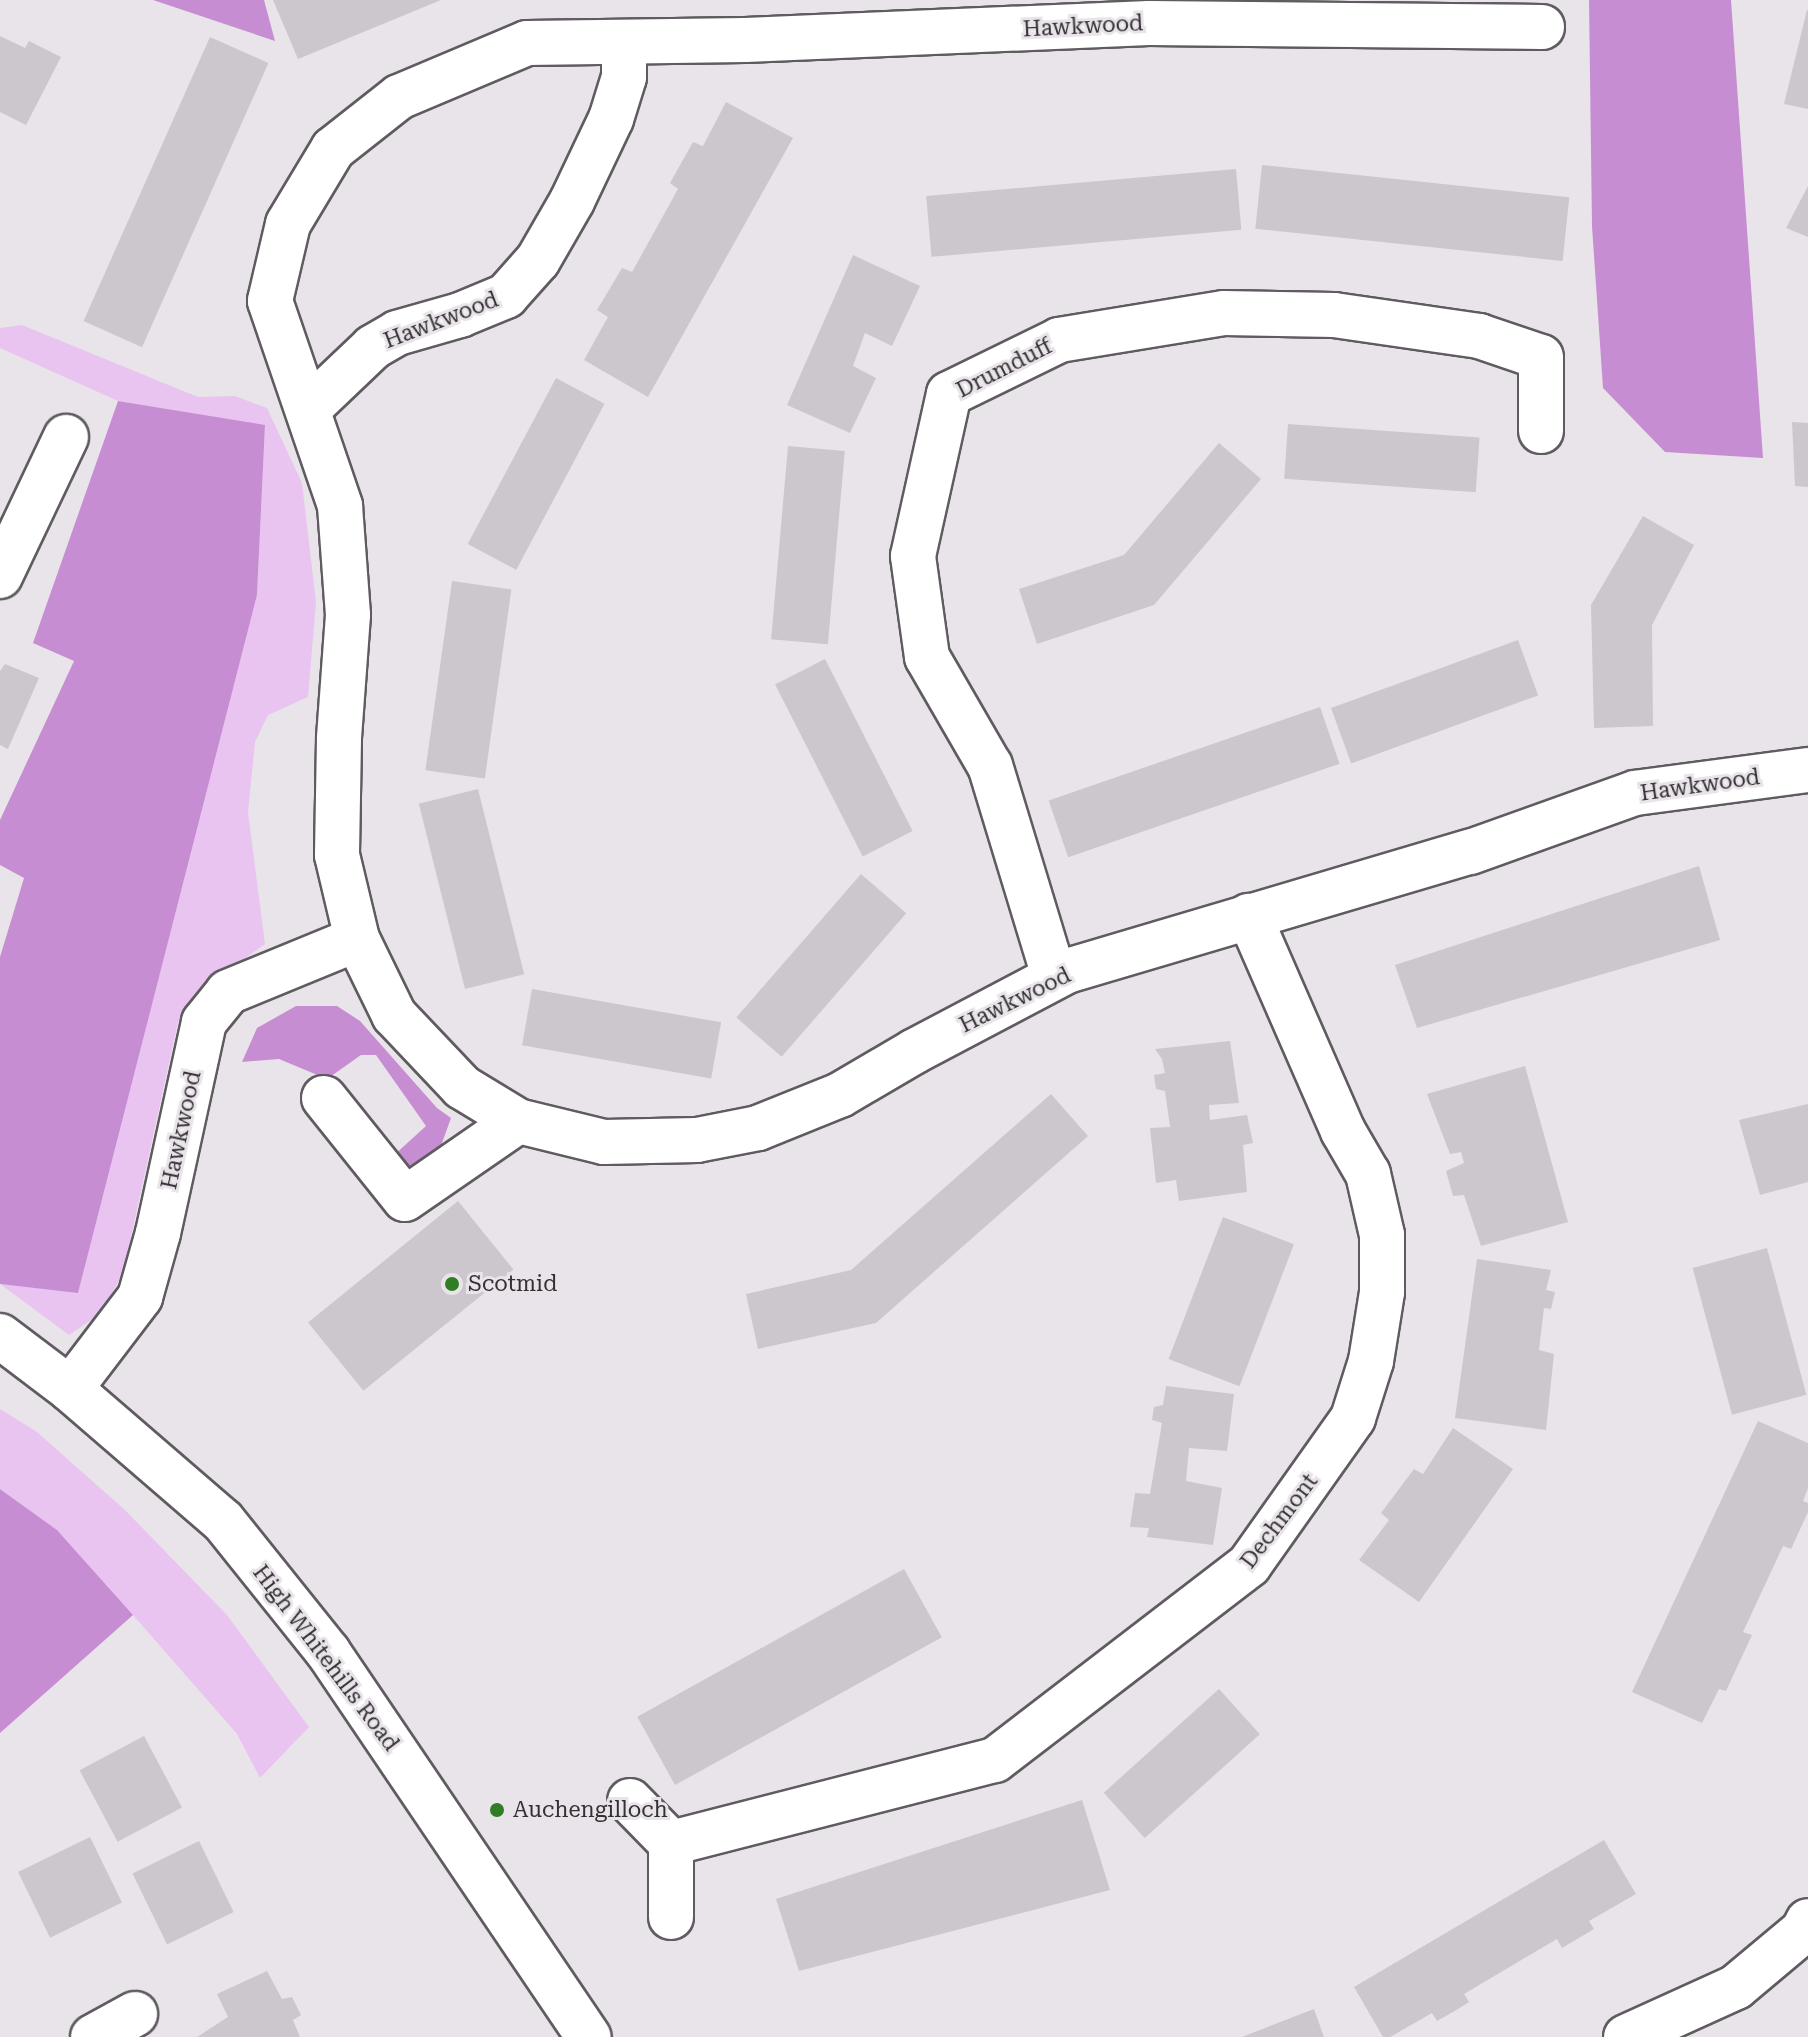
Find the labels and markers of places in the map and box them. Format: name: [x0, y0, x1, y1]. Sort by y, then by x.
place label: Scotmid: [468, 1271, 557, 1297]
marker: Scotmid: [443, 1275, 461, 1293]
place label: Auchengilloch: [513, 1797, 668, 1823]
marker: Auchengilloch: [488, 1801, 506, 1819]

